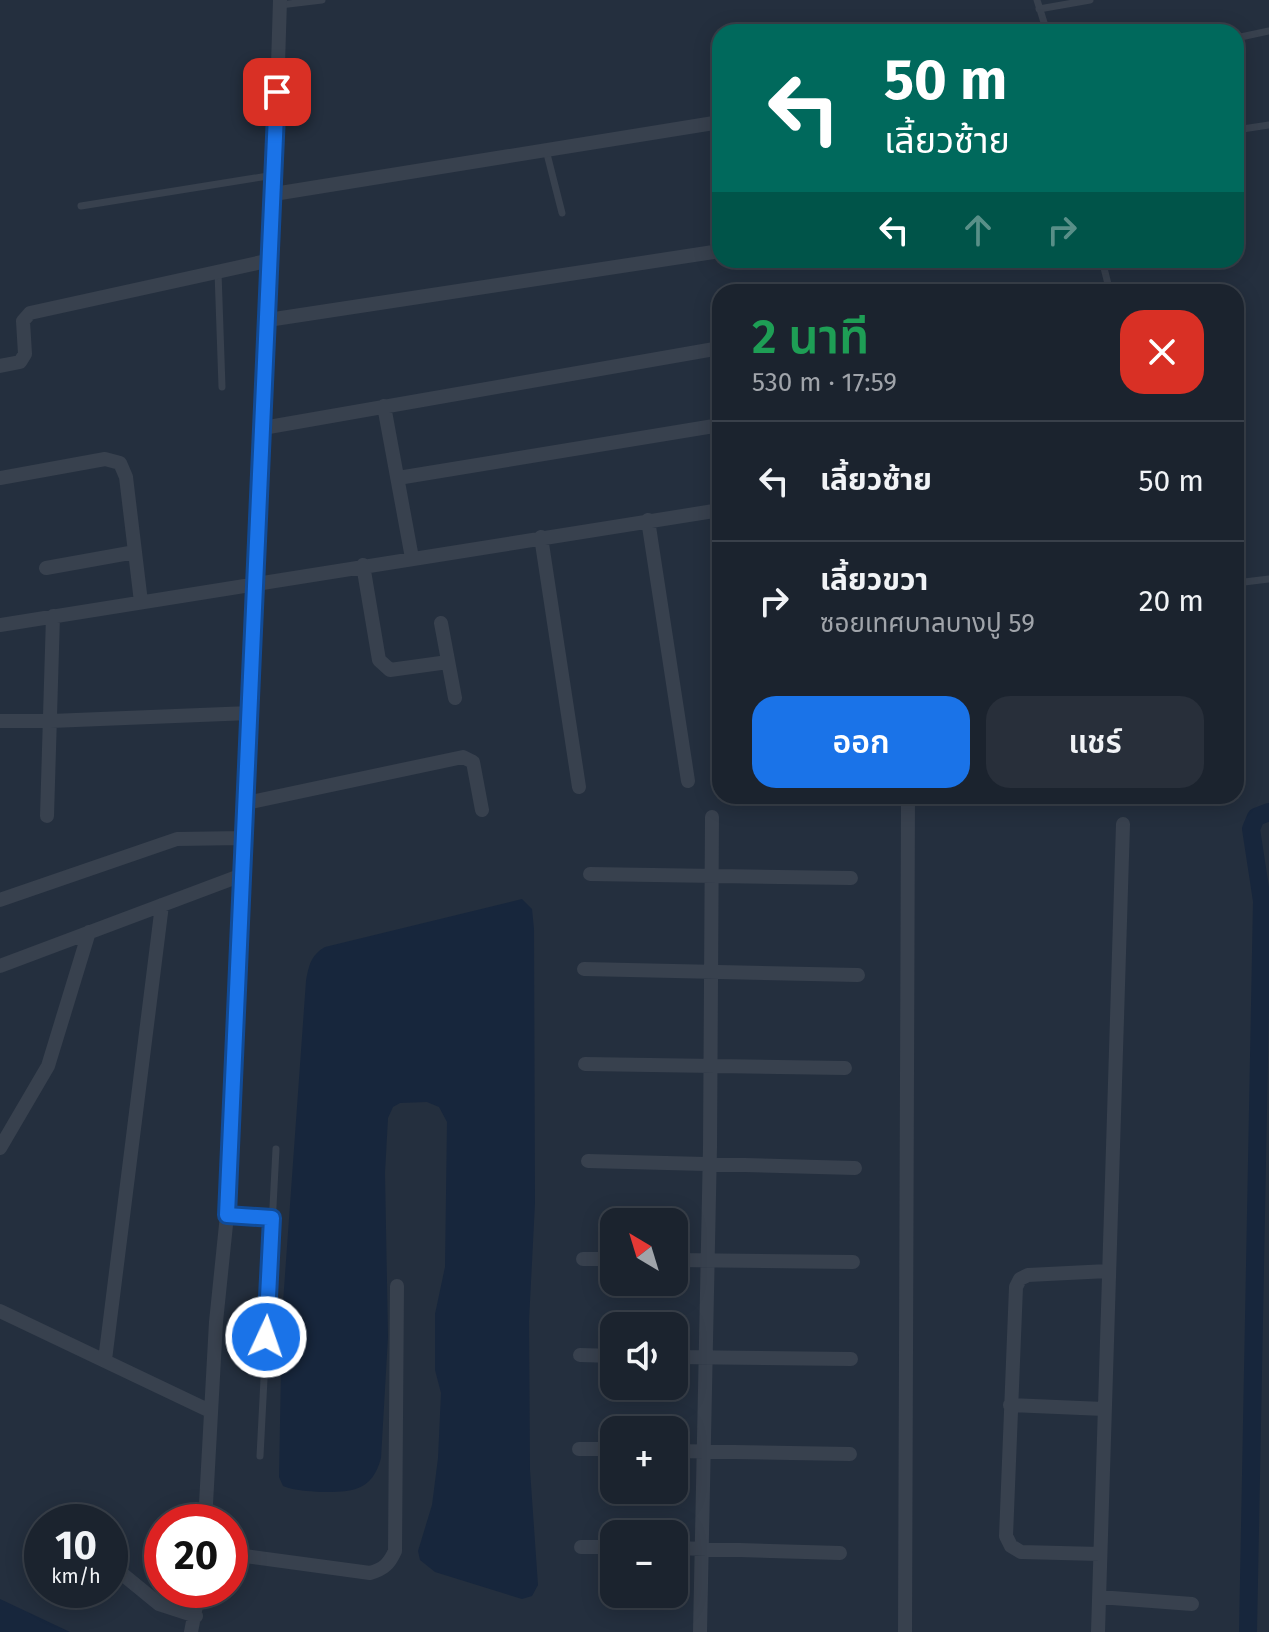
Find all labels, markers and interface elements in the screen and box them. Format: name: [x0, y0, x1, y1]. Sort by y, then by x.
text: 50 m: [884, 47, 1007, 114]
icon: left: [752, 56, 856, 160]
pin: [243, 58, 311, 126]
icon: arrive: [255, 70, 299, 114]
text: เลี้ยวซ้าย: [884, 119, 1010, 163]
icon: left: [872, 208, 916, 252]
icon: ahead: [956, 208, 1000, 252]
icon: right: [1040, 208, 1084, 252]
text: 2 นาที: [752, 308, 869, 366]
button: close: [1120, 310, 1204, 394]
text: 530 m · 17:59: [752, 367, 897, 398]
icon: left: [752, 459, 796, 503]
text: เลี้ยวซ้าย: [820, 462, 932, 498]
text: 50 m: [1139, 463, 1204, 499]
text: เลี้ยวขวา: [820, 562, 928, 598]
icon: right: [752, 579, 796, 623]
text: 20 m: [1139, 583, 1204, 619]
text: ซอยเทศบาลบางปู 59: [820, 608, 1035, 639]
button: ออก: [752, 696, 970, 788]
button: แชร์: [986, 696, 1204, 788]
north arrow: [600, 1208, 688, 1296]
map controls: [600, 1208, 688, 1608]
position arrow: [224, 1295, 308, 1379]
button: sound: [600, 1312, 688, 1400]
button: +: [600, 1416, 688, 1504]
speed limit sign: 20: [144, 1504, 248, 1608]
button: −: [600, 1520, 688, 1608]
text: 10: [55, 1522, 97, 1570]
text: km/h: [51, 1564, 101, 1588]

